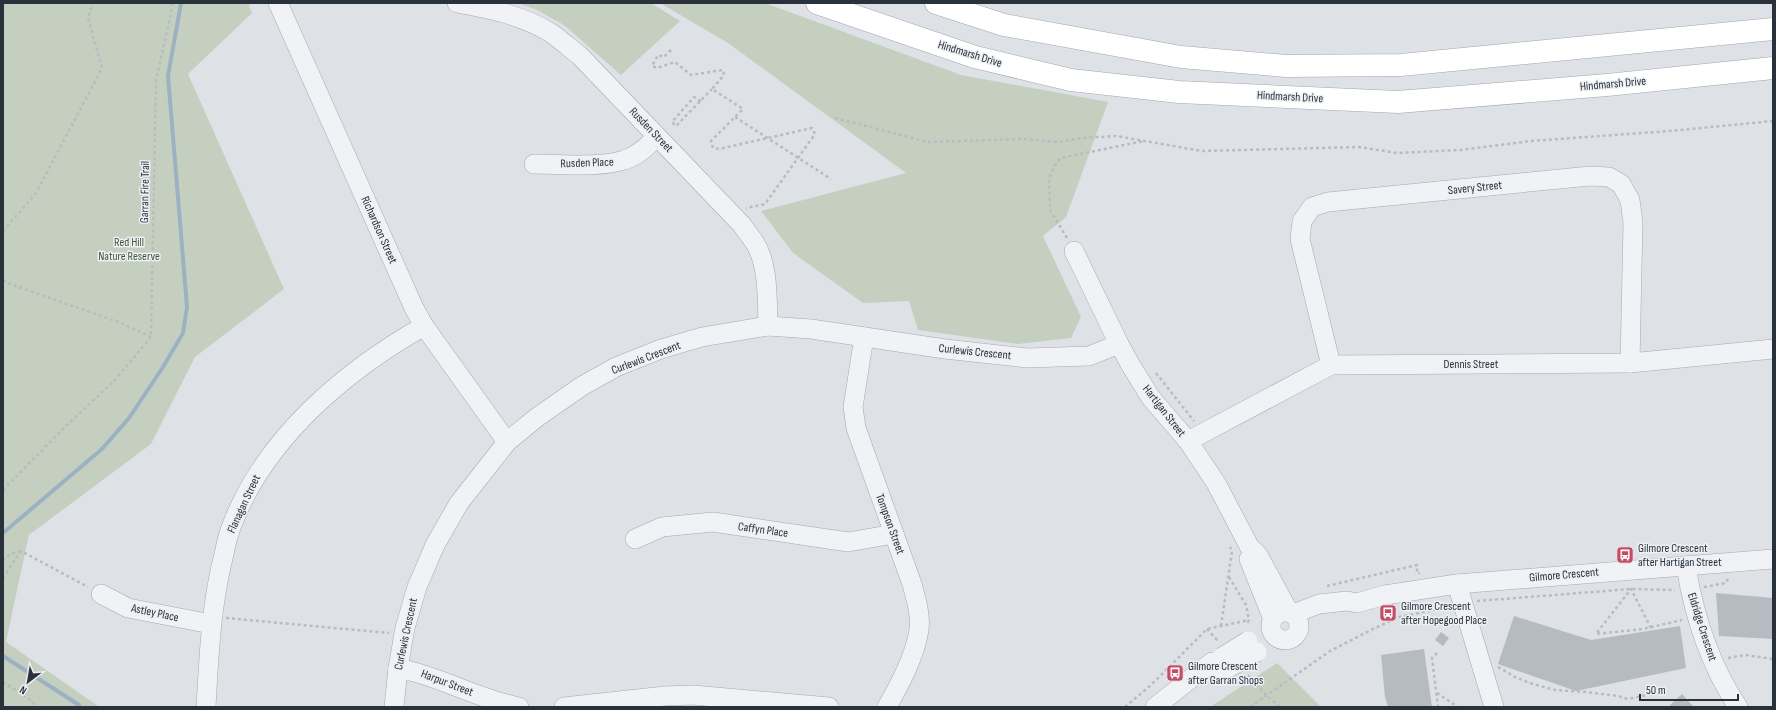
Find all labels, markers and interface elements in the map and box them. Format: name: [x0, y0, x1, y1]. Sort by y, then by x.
street label: Hindmarsh Drive: [936, 37, 1004, 71]
street label: Hindmarsh Drive: [1579, 74, 1647, 94]
street label: Hindmarsh Drive: [1256, 88, 1324, 106]
street label: Rusden Street: [626, 104, 676, 156]
street label: Rusden Place: [560, 155, 614, 171]
street label: Garran Fire Trail: [137, 161, 153, 223]
street label: Savery Street: [1447, 178, 1503, 198]
street label: Richardson Street: [357, 194, 401, 266]
park label: Red Hill Nature Reserve: [98, 235, 160, 264]
street label: Curlewis Crescent: [609, 338, 683, 378]
street label: Curlewis Crescent: [938, 341, 1012, 363]
street label: Dennis Street: [1444, 357, 1499, 372]
street label: Hartigan Street: [1139, 382, 1189, 440]
street label: Flanagan Street: [224, 472, 264, 536]
street label: Tompson Street: [872, 492, 908, 557]
street label: Caffyn Place: [737, 519, 789, 541]
place label: Gilmore Crescent after Hartigan Street: [1638, 541, 1722, 570]
bus stop icon: Gilmore Crescent after Hartigan Street: [1615, 545, 1635, 565]
street label: Gilmore Crescent: [1529, 564, 1600, 586]
street label: Eldridge Crescent: [1684, 591, 1720, 663]
street label: Curlewis Crescent: [391, 596, 421, 671]
place label: Gilmore Crescent after Hopegood Place: [1401, 599, 1487, 628]
street label: Astley Place: [129, 600, 180, 625]
bus stop icon: Gilmore Crescent after Hopegood Place: [1378, 603, 1398, 623]
place label: Gilmore Crescent after Garran Shops: [1188, 659, 1263, 688]
north arrow: [8, 662, 48, 702]
bus stop icon: Gilmore Crescent after Garran Shops: [1165, 663, 1185, 683]
street label: Harpur Street: [419, 666, 476, 700]
scale bar: [1640, 676, 1738, 702]
text: N: [17, 683, 29, 697]
text: 50 m: [1646, 683, 1666, 698]

